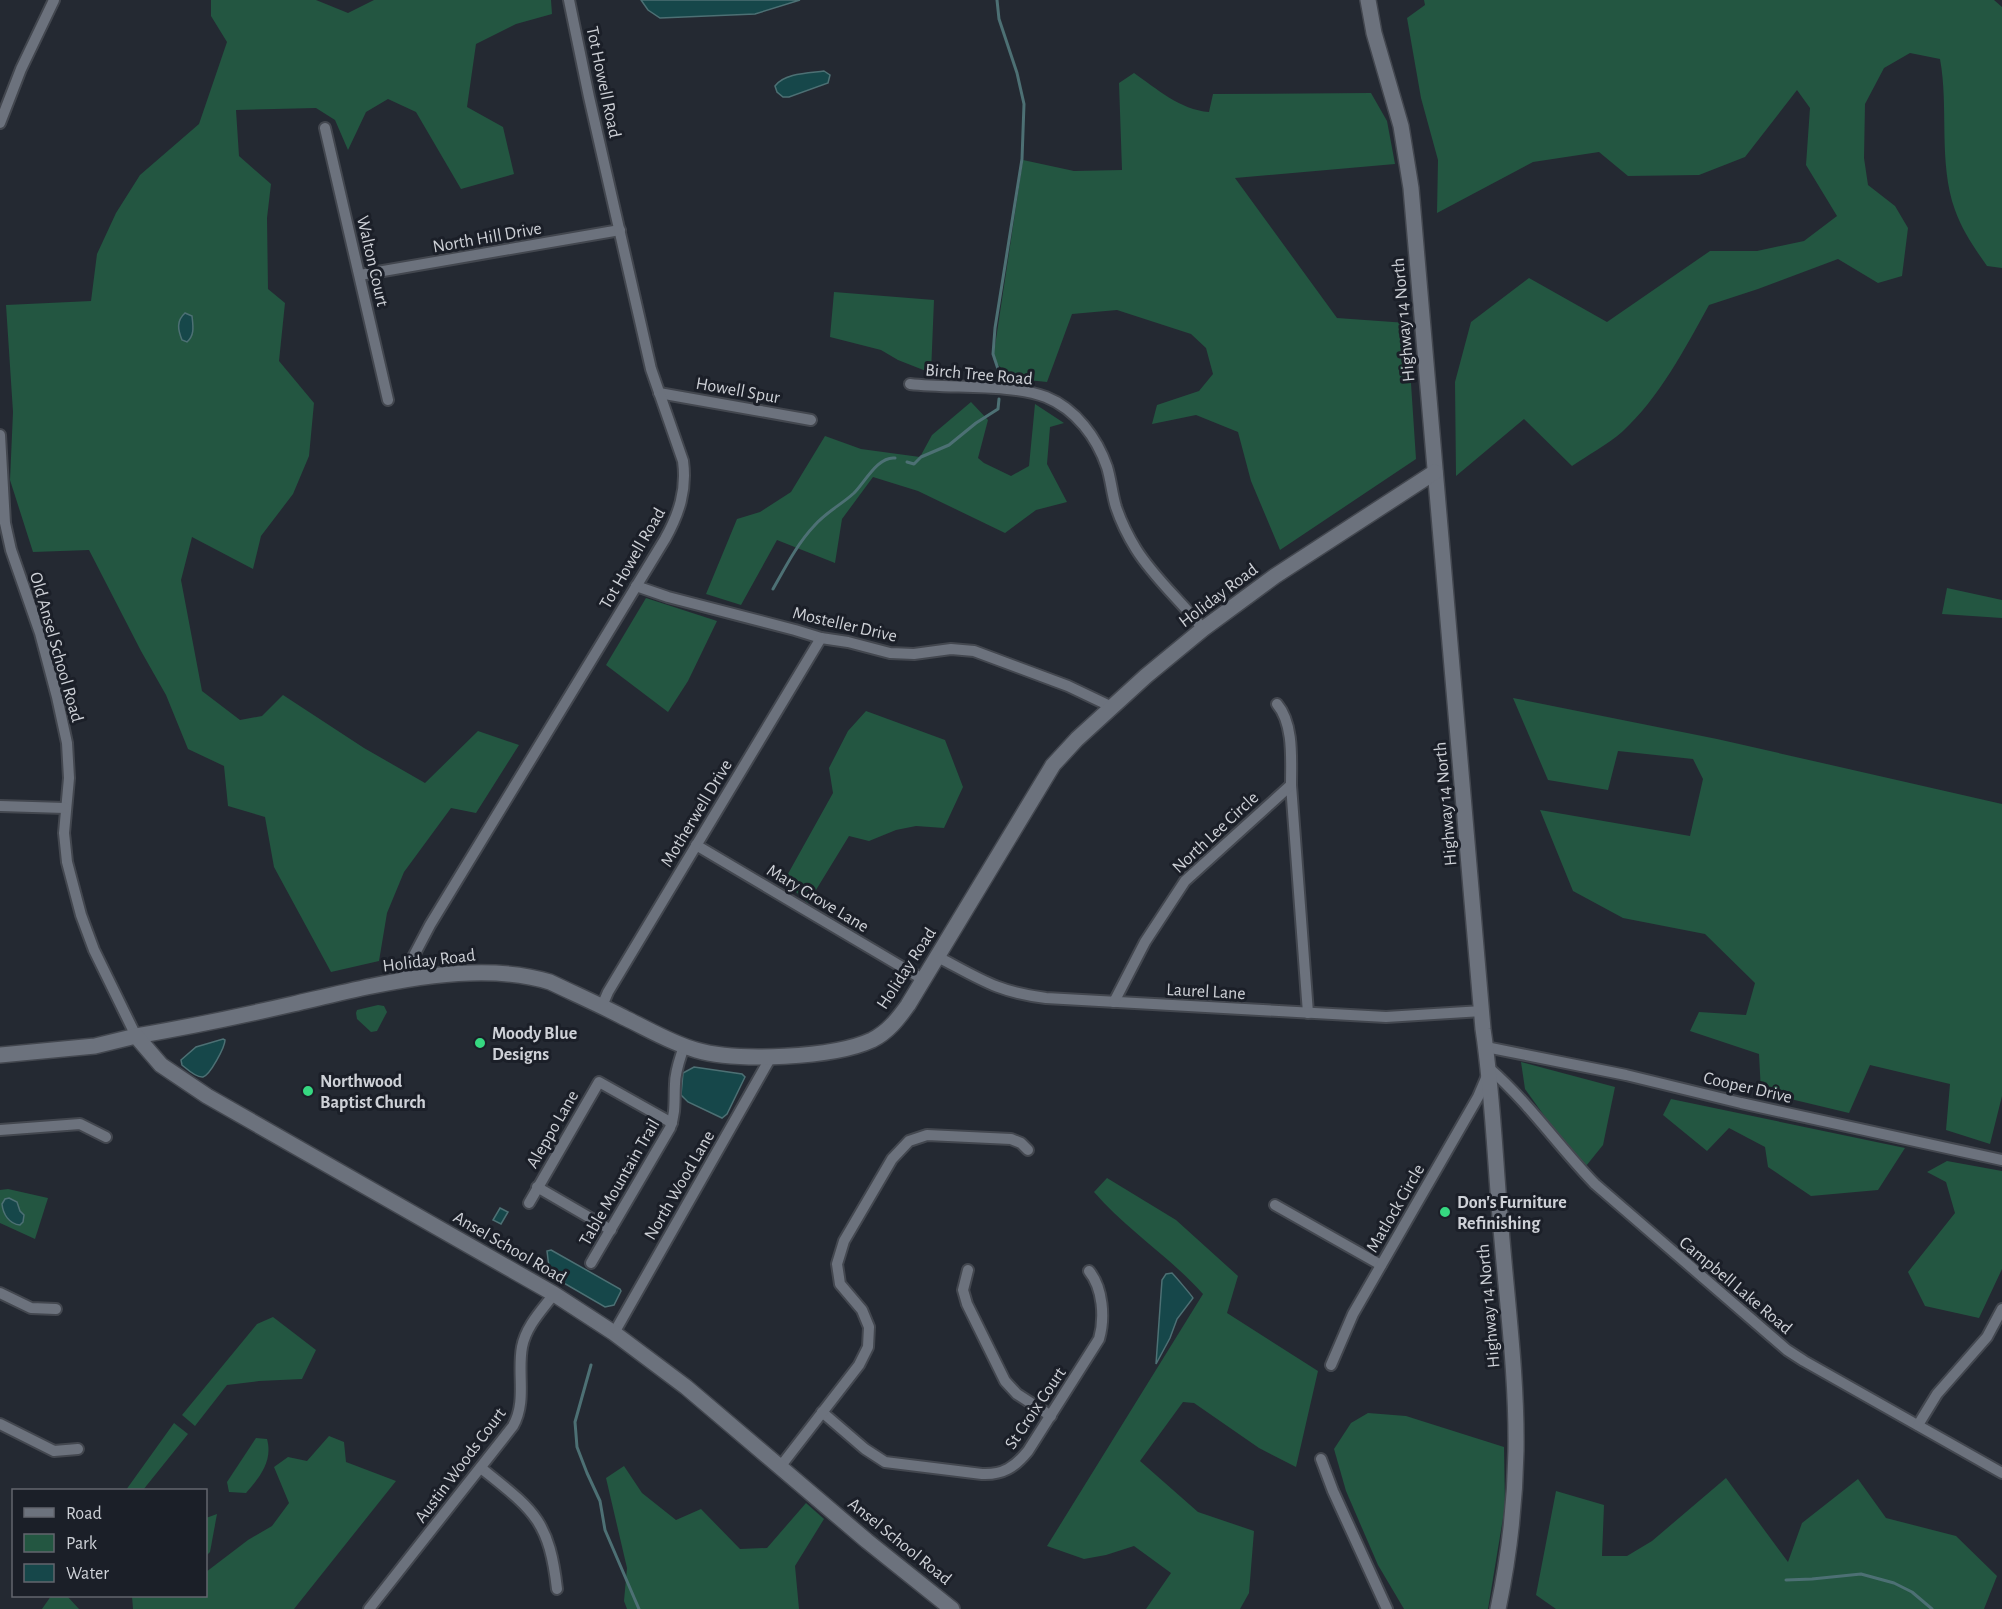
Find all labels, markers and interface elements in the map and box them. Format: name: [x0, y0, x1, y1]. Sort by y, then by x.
street label: Tot Howell Road: [582, 25, 624, 140]
street label: Walton Court: [353, 214, 391, 309]
street label: North Hill Drive: [431, 220, 543, 256]
street label: Highway 14 North: [1390, 257, 1418, 383]
street label: Birch Tree Road: [924, 361, 1033, 389]
street label: Howell Spur: [694, 375, 781, 407]
street label: Tot Howell Road: [597, 505, 669, 612]
street label: Holiday Road: [1176, 560, 1261, 631]
street label: Old Ansel School Road: [26, 570, 86, 724]
street label: Mosteller Drive: [791, 604, 899, 646]
street label: Highway 14 North: [1432, 741, 1460, 867]
street label: Motherwell Drive: [658, 757, 736, 870]
street label: North Lee Circle: [1169, 788, 1262, 877]
street label: Mary Grove Lane: [763, 861, 872, 936]
street label: Holiday Road: [874, 924, 940, 1013]
street label: Holiday Road: [382, 946, 477, 976]
street label: Laurel Lane: [1166, 981, 1246, 1003]
place label: Moody Blue Designs: [492, 1025, 577, 1064]
marker: Moody Blue Designs: [473, 1036, 487, 1050]
street label: Cooper Drive: [1702, 1069, 1794, 1107]
place label: Northwood Baptist Church: [320, 1073, 426, 1112]
marker: Northwood Baptist Church: [301, 1084, 315, 1098]
street label: Aleppo Lane: [523, 1088, 582, 1171]
street label: Table Mountain Trail: [576, 1116, 663, 1249]
street label: North Wood Lane: [641, 1128, 718, 1243]
street label: Matlock Circle: [1363, 1161, 1428, 1256]
place label: Don's Furniture Refinishing: [1457, 1194, 1567, 1233]
marker: Don's Furniture Refinishing: [1438, 1205, 1452, 1219]
street label: Ansel School Road: [450, 1208, 569, 1287]
street label: Campbell Lake Road: [1675, 1233, 1795, 1338]
street label: Highway 14 North: [1475, 1243, 1503, 1369]
street label: St Croix Court: [1002, 1364, 1070, 1453]
street label: Austin Woods Court: [412, 1405, 510, 1526]
legend: [12, 1489, 207, 1597]
street label: Ansel School Road: [844, 1495, 954, 1589]
text: Road: [66, 1505, 102, 1523]
text: Park: [66, 1535, 98, 1553]
text: Water: [66, 1565, 109, 1583]

